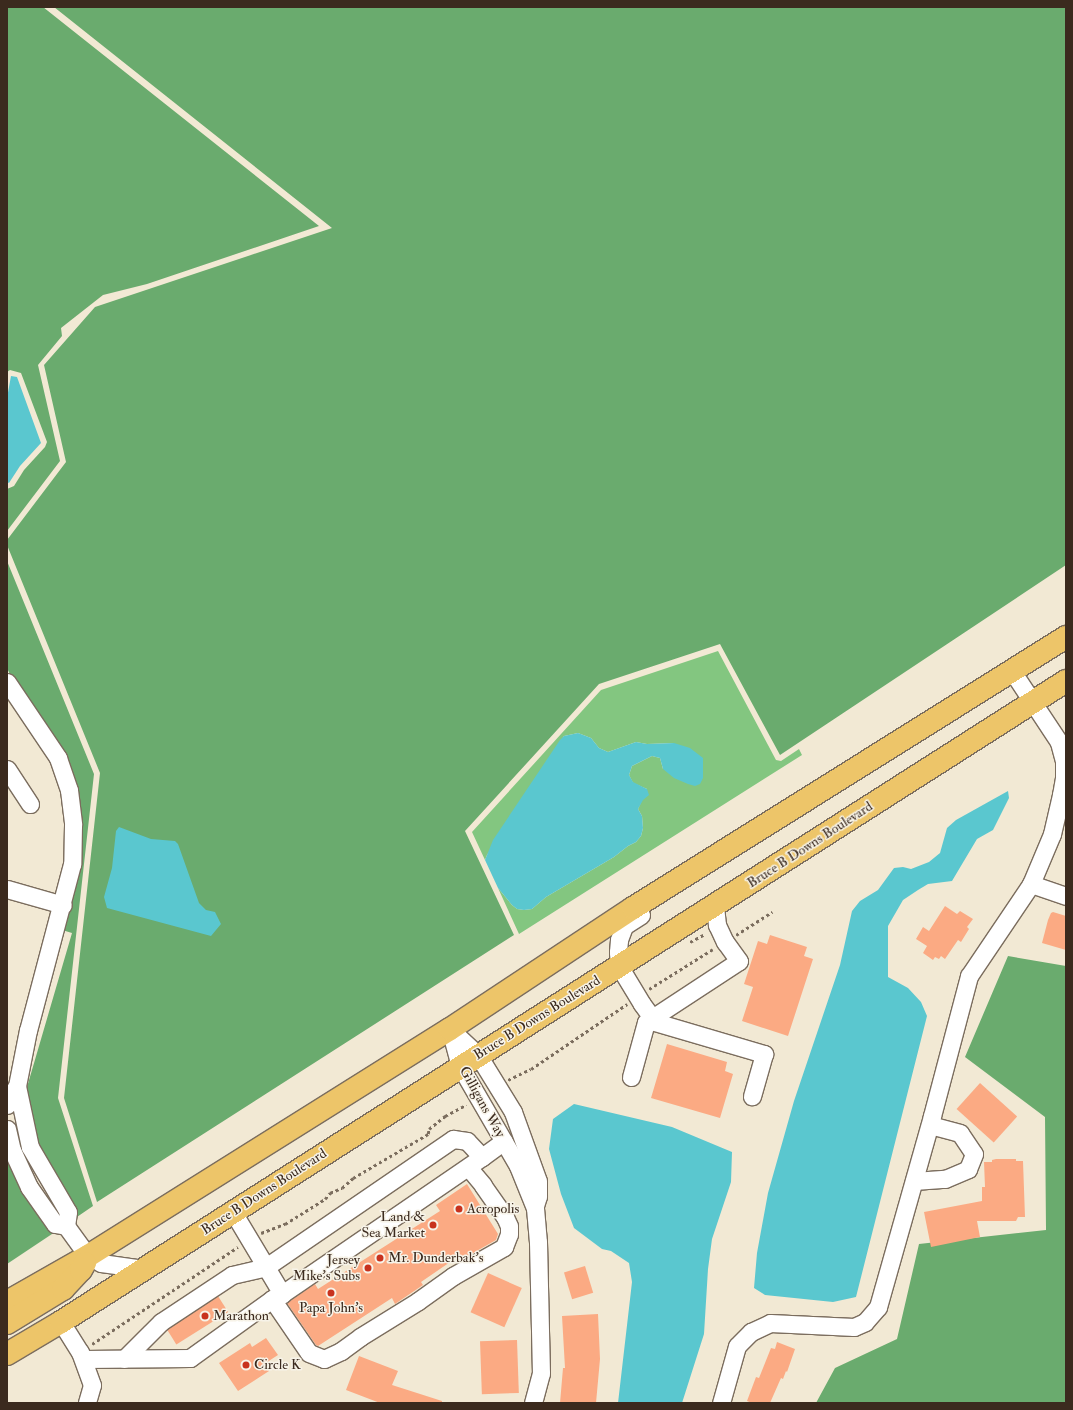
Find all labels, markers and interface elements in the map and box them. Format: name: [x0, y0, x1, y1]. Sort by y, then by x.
street label: Bruce B Downs Boulevard: [744, 798, 876, 892]
street label: Bruce B Downs Boulevard: [471, 972, 603, 1064]
street label: Gilligans Way: [456, 1063, 508, 1141]
street label: Bruce B Downs Boulevard: [198, 1145, 330, 1239]
place label: Acropolis: [467, 1201, 519, 1217]
marker: Acropolis: [454, 1204, 464, 1214]
place label: Land & Sea Market: [361, 1209, 425, 1242]
marker: Land & Sea Market: [428, 1220, 438, 1230]
place label: Mr. Dunderbak's: [388, 1250, 483, 1266]
place label: Jersey Mike's Subs: [293, 1252, 360, 1284]
marker: Mr. Dunderbak's: [375, 1253, 385, 1263]
marker: Jersey Mike's Subs: [363, 1263, 373, 1273]
marker: Papa John's: [326, 1288, 336, 1298]
place label: Papa John's: [299, 1300, 363, 1316]
place label: Marathon: [213, 1308, 269, 1324]
marker: Marathon: [200, 1311, 210, 1321]
place label: Circle K: [254, 1357, 301, 1373]
marker: Circle K: [241, 1360, 251, 1370]

